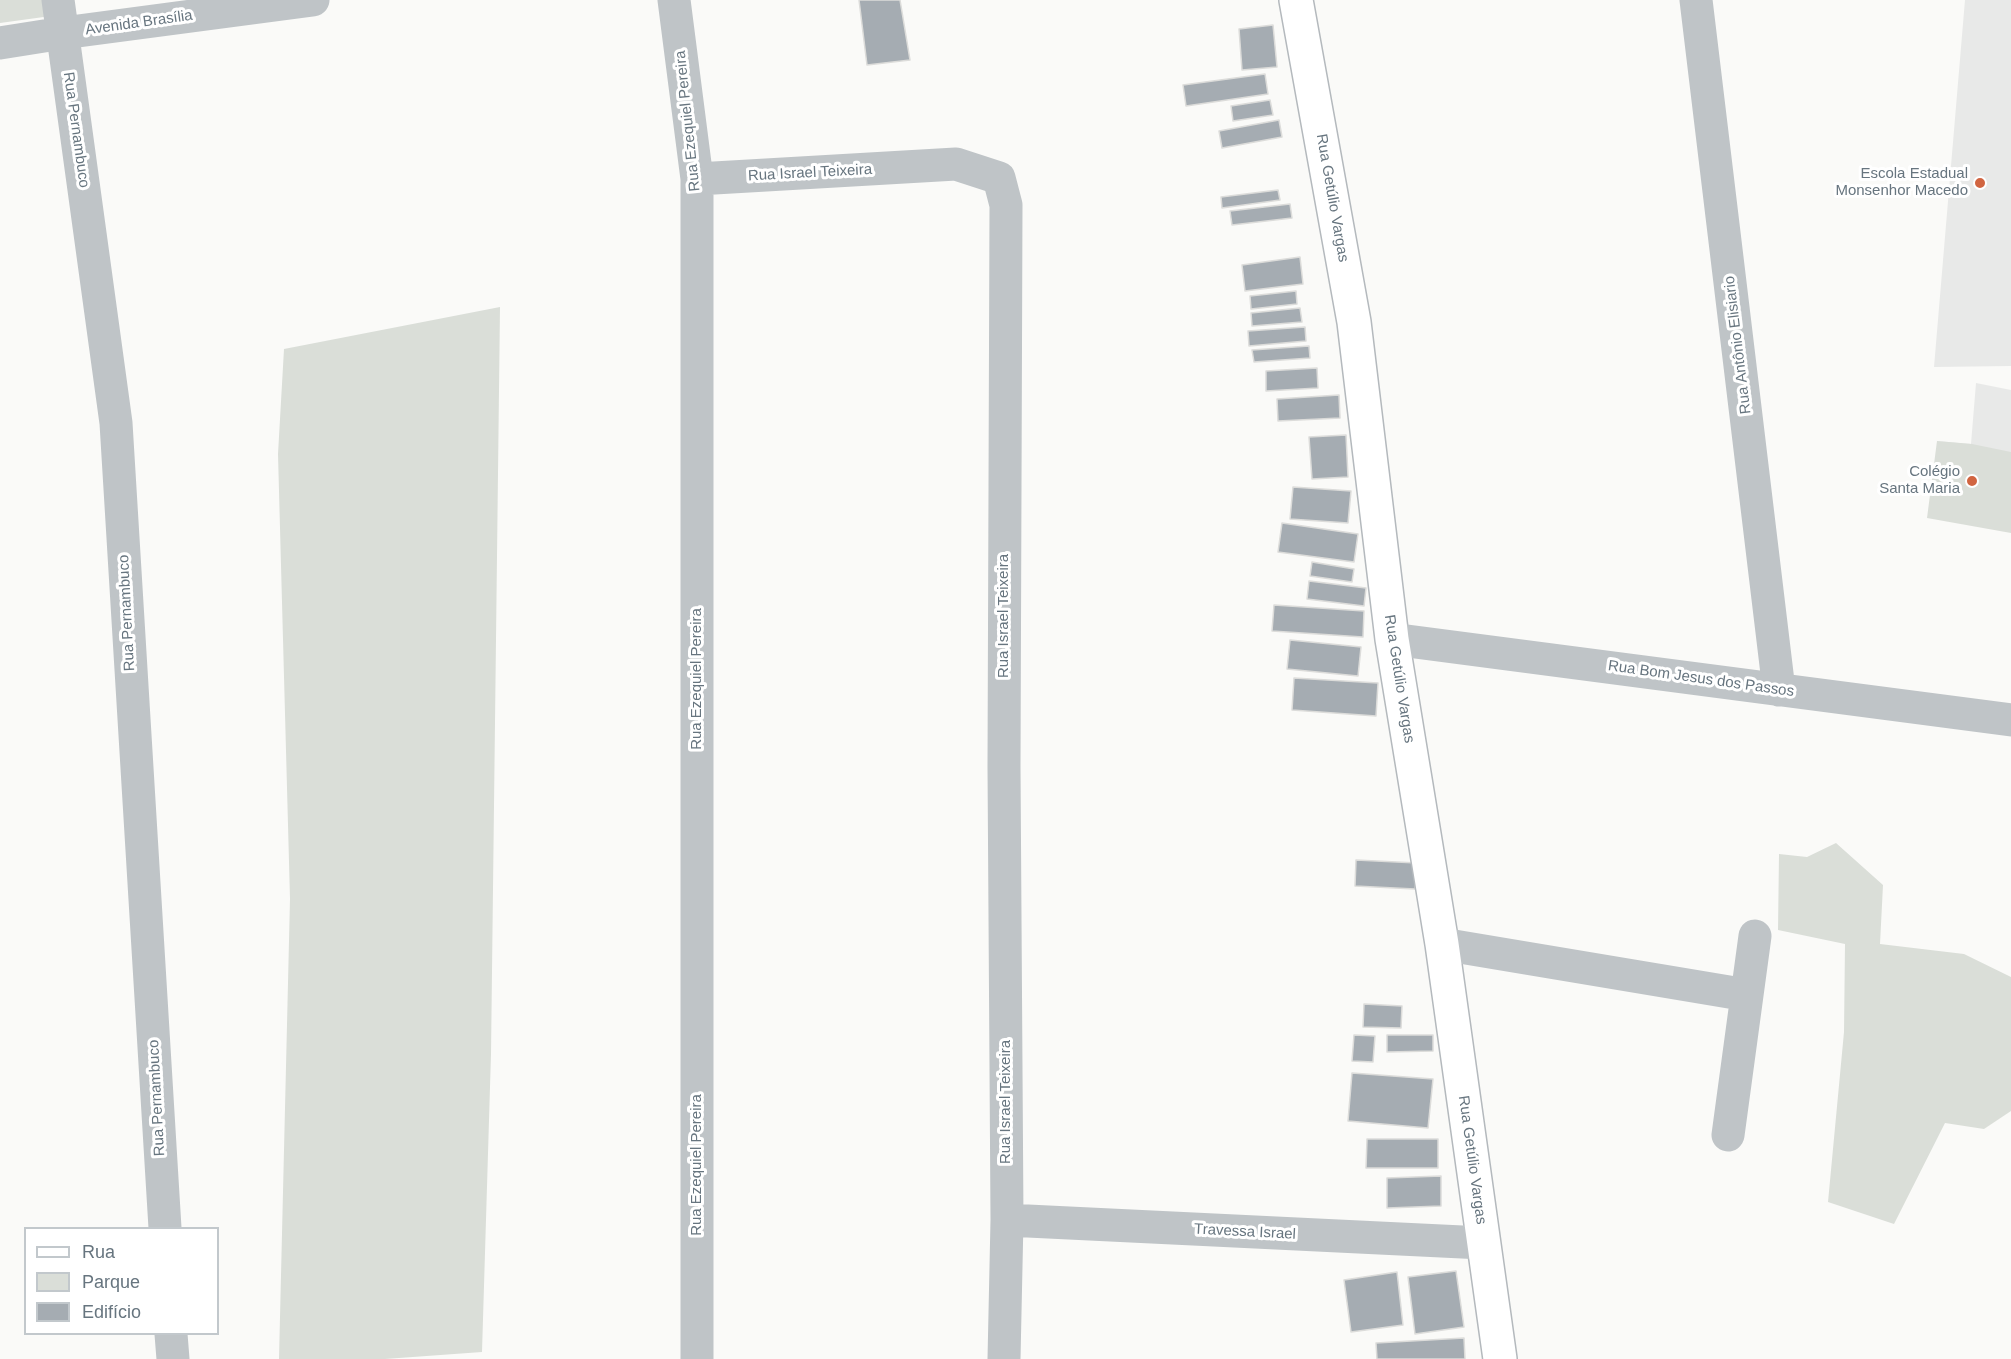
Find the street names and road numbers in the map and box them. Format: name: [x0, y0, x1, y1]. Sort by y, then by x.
street label: Avenida Brasília: [84, 7, 194, 39]
street label: Rua Ezequiel Pereira: [672, 50, 704, 192]
street label: Rua Pernambuco: [59, 71, 93, 189]
street label: Rua Getúlio Vargas: [1312, 133, 1352, 263]
street label: Rua Israel Teixeira: [748, 161, 872, 185]
street label: Rua Antônio Elisiario: [1721, 275, 1755, 415]
street label: Rua Pernambuco: [115, 554, 139, 672]
street label: Rua Israel Teixeira: [995, 554, 1013, 678]
street label: Rua Ezequiel Pereira: [688, 608, 706, 750]
street label: Rua Getúlio Vargas: [1380, 613, 1418, 745]
street label: Rua Bom Jesus dos Passos: [1607, 657, 1795, 701]
street label: Rua Pernambuco: [145, 1039, 169, 1157]
street label: Rua Israel Teixeira: [997, 1040, 1015, 1164]
street label: Rua Ezequiel Pereira: [688, 1094, 706, 1236]
street label: Rua Getúlio Vargas: [1454, 1094, 1490, 1226]
street label: Travessa Israel: [1194, 1220, 1296, 1244]

